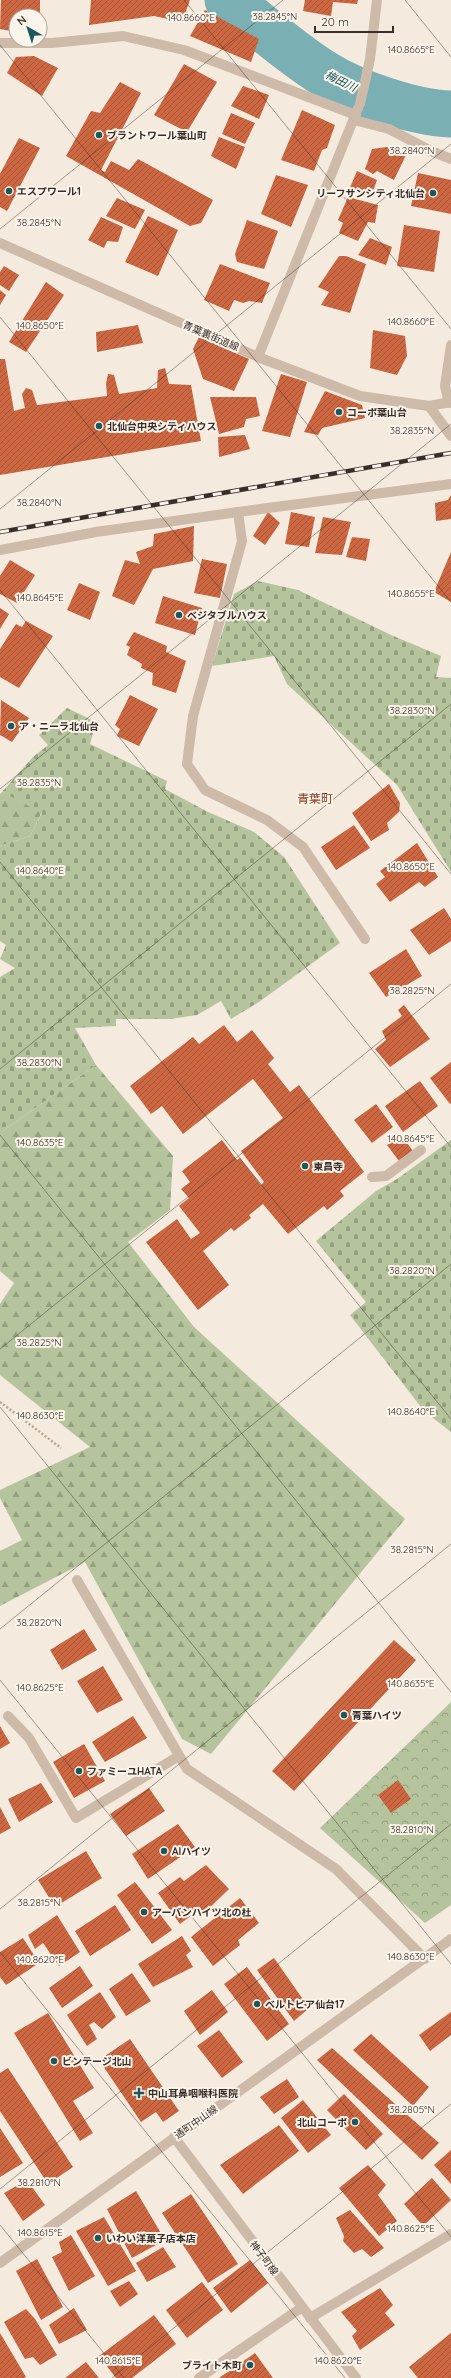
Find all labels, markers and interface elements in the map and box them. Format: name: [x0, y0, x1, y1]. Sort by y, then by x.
north arrow: [8, 8, 48, 48]
scale bar: [315, 8, 393, 34]
text: 38.2845°N: [253, 10, 297, 23]
text: 140.8660°E: [167, 11, 215, 24]
text: N: [14, 12, 29, 28]
text: 20 m: [321, 14, 349, 29]
text: 140.8665°E: [387, 43, 435, 56]
water label: 梅田川: [323, 67, 360, 95]
place label: ブラントワール葉山町: [107, 129, 207, 142]
marker: ブラントワール葉山町: [94, 130, 104, 140]
text: 38.2840°N: [389, 144, 435, 157]
place label: エスプワール1: [17, 185, 81, 198]
marker: エスプワール1: [4, 186, 14, 196]
place label: リーフサンシティ北仙台: [316, 187, 425, 200]
marker: リーフサンシティ北仙台: [428, 188, 438, 198]
text: 38.2845°N: [17, 216, 61, 229]
text: 140.8660°E: [387, 315, 435, 328]
street label: 青葉裏街道線: [181, 318, 241, 354]
text: 140.8650°E: [16, 319, 64, 332]
place label: コーポ葉山台: [347, 406, 407, 419]
marker: コーポ葉山台: [334, 407, 344, 417]
place label: 北仙台中央シティハウス: [107, 420, 216, 433]
marker: 北仙台中央シティハウス: [94, 421, 104, 431]
text: 38.2835°N: [390, 424, 434, 437]
text: 38.2840°N: [16, 496, 62, 509]
text: 140.8655°E: [387, 587, 435, 600]
text: 140.8645°E: [16, 591, 64, 604]
place label: ベジタブルハウス: [187, 609, 267, 622]
marker: ベジタブルハウス: [174, 610, 184, 620]
text: 38.2830°N: [389, 704, 435, 717]
place label: ア・ニーラ北仙台: [19, 720, 99, 733]
marker: ア・ニーラ北仙台: [6, 721, 16, 731]
text: 38.2835°N: [17, 776, 61, 789]
district label: 青葉町: [297, 791, 333, 806]
text: 140.8650°E: [387, 860, 435, 873]
text: 140.8640°E: [16, 864, 64, 877]
text: 38.2825°N: [390, 984, 434, 997]
text: 38.2830°N: [16, 1056, 62, 1069]
text: 140.8645°E: [387, 1132, 435, 1145]
text: 140.8635°E: [16, 1136, 64, 1149]
place label: 東昌寺: [313, 1160, 343, 1173]
marker: 東昌寺: [300, 1161, 310, 1171]
text: 38.2820°N: [389, 1264, 435, 1277]
text: 38.2825°N: [17, 1336, 61, 1349]
text: 140.8640°E: [387, 1405, 435, 1418]
text: 140.8630°E: [16, 1409, 64, 1422]
text: 38.2815°N: [390, 1543, 434, 1556]
text: 38.2820°N: [16, 1616, 62, 1629]
text: 140.8635°E: [387, 1677, 435, 1690]
text: 140.8625°E: [16, 1681, 64, 1694]
place label: 青葉ハイツ: [352, 1709, 402, 1722]
marker: 青葉ハイツ: [339, 1710, 349, 1720]
place label: ファミーユHATA: [87, 1765, 163, 1778]
marker: ファミーユHATA: [74, 1766, 84, 1776]
text: 38.2810°N: [390, 1823, 434, 1836]
place label: AIハイツ: [172, 1845, 211, 1858]
marker: AIハイツ: [159, 1846, 169, 1856]
text: 38.2815°N: [17, 1896, 61, 1909]
place label: アーバンハイツ北の杜: [152, 1906, 252, 1919]
marker: アーバンハイツ北の杜: [139, 1907, 149, 1917]
text: 140.8630°E: [387, 1950, 435, 1963]
text: 140.8620°E: [16, 1953, 64, 1966]
place label: ベルトピア仙台17: [265, 1998, 345, 2011]
marker: ベルトピア仙台17: [252, 1999, 262, 2009]
place label: ビンテージ北山: [62, 2055, 132, 2068]
marker: ビンテージ北山: [49, 2056, 59, 2066]
marker: 中山耳鼻咽喉科医院: [133, 2087, 145, 2099]
place label: 中山耳鼻咽喉科医院: [148, 2087, 238, 2100]
street label: 通町中山線: [172, 2102, 220, 2142]
text: 38.2805°N: [389, 2103, 435, 2116]
place label: 北山コーポ: [297, 2116, 347, 2129]
marker: 北山コーポ: [350, 2117, 360, 2127]
text: 38.2810°N: [17, 2176, 61, 2189]
text: 140.8625°E: [387, 2222, 435, 2235]
text: 140.8615°E: [17, 2226, 63, 2239]
place label: いわい洋菓子店本店: [106, 2232, 196, 2245]
marker: いわい洋菓子店本店: [93, 2233, 103, 2243]
street label: 神子町線: [247, 2238, 281, 2278]
text: 140.8615°E: [95, 2354, 141, 2367]
text: 140.8620°E: [314, 2354, 362, 2367]
place label: ブライト木町: [182, 2359, 242, 2372]
marker: ブライト木町: [245, 2360, 255, 2370]

